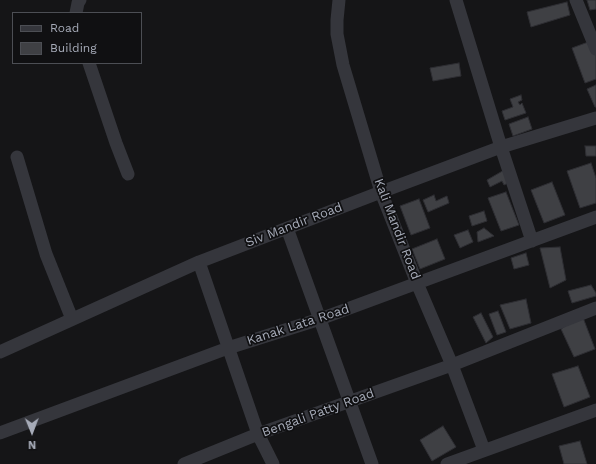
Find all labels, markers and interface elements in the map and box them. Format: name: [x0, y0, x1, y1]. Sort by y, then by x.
legend: [12, 12, 142, 64]
text: Road: [50, 21, 79, 35]
text: Building: [50, 41, 97, 55]
street label: Kali Mandir Road: [371, 176, 423, 282]
street label: Siv Mandir Road: [243, 199, 345, 251]
street label: Kanak Lata Road: [245, 301, 351, 349]
street label: Bengali Patty Road: [260, 385, 376, 441]
north arrow: [12, 412, 52, 452]
text: N: [28, 438, 36, 451]

